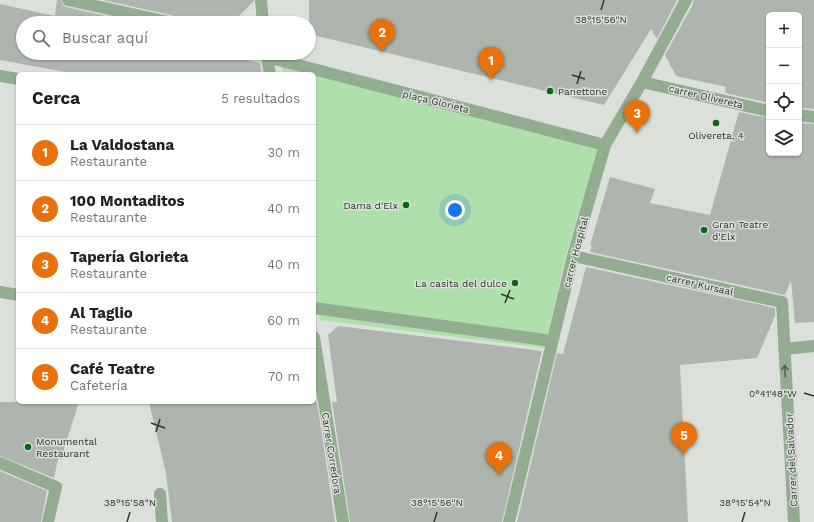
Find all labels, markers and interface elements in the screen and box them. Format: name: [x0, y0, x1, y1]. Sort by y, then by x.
map controls: [766, 12, 802, 156]
button: +: [766, 12, 802, 48]
text: 38°15'56"N: [575, 14, 627, 25]
search box: [16, 16, 316, 60]
pin: 2: [369, 19, 395, 52]
icon: search: [30, 27, 52, 49]
text: Buscar aquí: [62, 29, 148, 47]
pin: 1: [478, 47, 504, 80]
button: −: [766, 48, 802, 84]
street label: carrer Olivereta: [668, 83, 744, 110]
button: locate: [766, 84, 802, 120]
marker: Panettone: [545, 86, 555, 96]
place label: Panettone: [558, 86, 607, 97]
text: Cerca: [32, 88, 80, 108]
street label: plaça Glorieta: [402, 88, 470, 115]
text: 5 resultados: [221, 91, 300, 106]
pin: 3: [624, 100, 650, 133]
marker: Olivereta, 4: [711, 118, 721, 128]
button: layers: [766, 120, 802, 156]
place label: Olivereta, 4: [688, 130, 744, 141]
text: La Valdostana: [70, 136, 174, 154]
text: 1: [42, 145, 48, 160]
text: 30 m: [268, 145, 300, 160]
text: Restaurante: [70, 154, 147, 169]
text: 100 Montaditos: [70, 192, 185, 210]
place label: Dama d'Elx: [343, 200, 398, 211]
marker: Dama d'Elx: [401, 200, 411, 210]
your location: [445, 200, 465, 220]
text: 2: [41, 201, 49, 216]
text: 40 m: [267, 201, 300, 216]
text: Restaurante: [70, 210, 147, 225]
street label: carrer Hospital: [561, 216, 590, 289]
place label: Gran Teatre d'Elx: [712, 219, 768, 242]
marker: Gran Teatre d'Elx: [699, 225, 709, 235]
text: Tapería Glorieta: [70, 248, 188, 266]
text: 3: [41, 257, 49, 272]
text: 40 m: [267, 257, 300, 272]
text: Restaurante: [70, 266, 147, 281]
street label: carrer Kursaal: [665, 271, 734, 298]
place label: La casita del dulce: [415, 278, 507, 289]
marker: La casita del dulce: [510, 278, 520, 288]
text: Al Taglio: [70, 304, 133, 322]
text: 4: [41, 313, 49, 328]
text: 60 m: [267, 313, 300, 328]
text: Restaurante: [70, 322, 147, 337]
text: Café Teatre: [70, 360, 155, 378]
one-way arrow: [782, 365, 789, 378]
text: 5: [41, 369, 49, 384]
text: 70 m: [268, 369, 300, 384]
text: Cafetería: [70, 378, 128, 393]
text: 0°41'48"W: [749, 388, 797, 399]
street label: Carrer Corredora: [320, 412, 343, 495]
street label: Carrer del Salvador: [784, 413, 799, 507]
pin: 5: [671, 422, 697, 455]
place label: Monumental Restaurant: [36, 436, 97, 459]
marker: Monumental Restaurant: [23, 442, 33, 452]
pin: 4: [486, 442, 512, 475]
text: 38°15'58"N: [104, 497, 156, 508]
text: 38°15'56"N: [411, 497, 463, 508]
text: 38°15'54"N: [719, 497, 771, 508]

